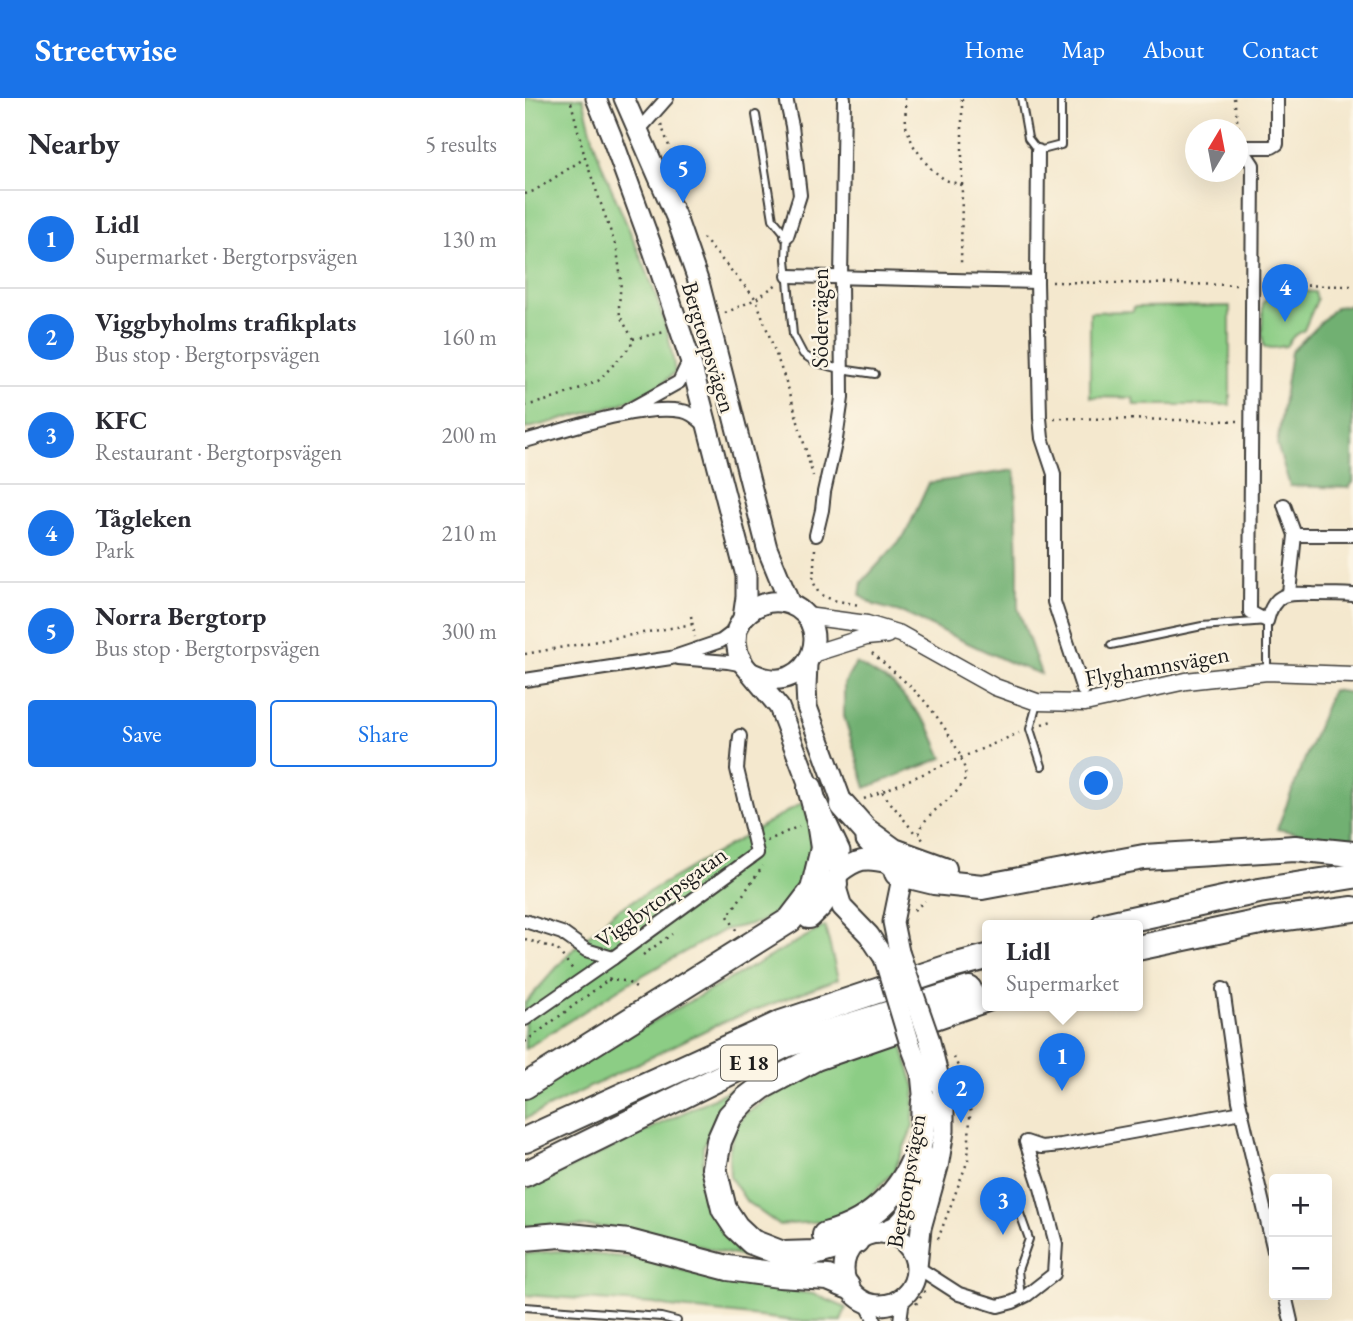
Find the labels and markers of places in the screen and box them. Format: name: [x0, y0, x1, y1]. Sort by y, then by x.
pin: 5: [660, 145, 706, 203]
pin: 4: [1262, 264, 1308, 322]
pin: 1: [1039, 1033, 1085, 1091]
pin: 2: [938, 1065, 984, 1123]
pin: 3: [980, 1177, 1026, 1235]

